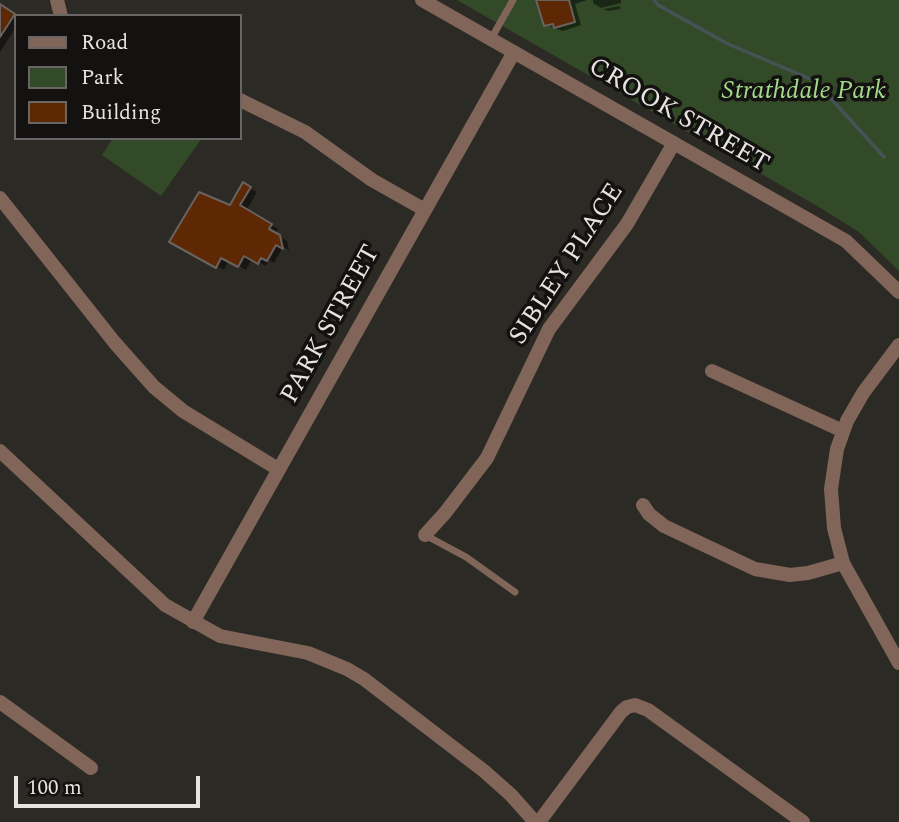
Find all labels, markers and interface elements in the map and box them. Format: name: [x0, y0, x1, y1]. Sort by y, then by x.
legend: [14, 14, 242, 140]
text: Road: [81, 27, 128, 59]
street label: CROOK STREET: [582, 53, 774, 181]
text: Park: [81, 62, 124, 94]
park label: Strathdale Park: [722, 77, 886, 109]
text: Building: [81, 97, 161, 129]
street label: SIBLEY PLACE: [504, 178, 632, 352]
street label: PARK STREET: [276, 240, 388, 410]
scale bar: [18, 762, 203, 806]
text: 100 m: [27, 772, 82, 804]

